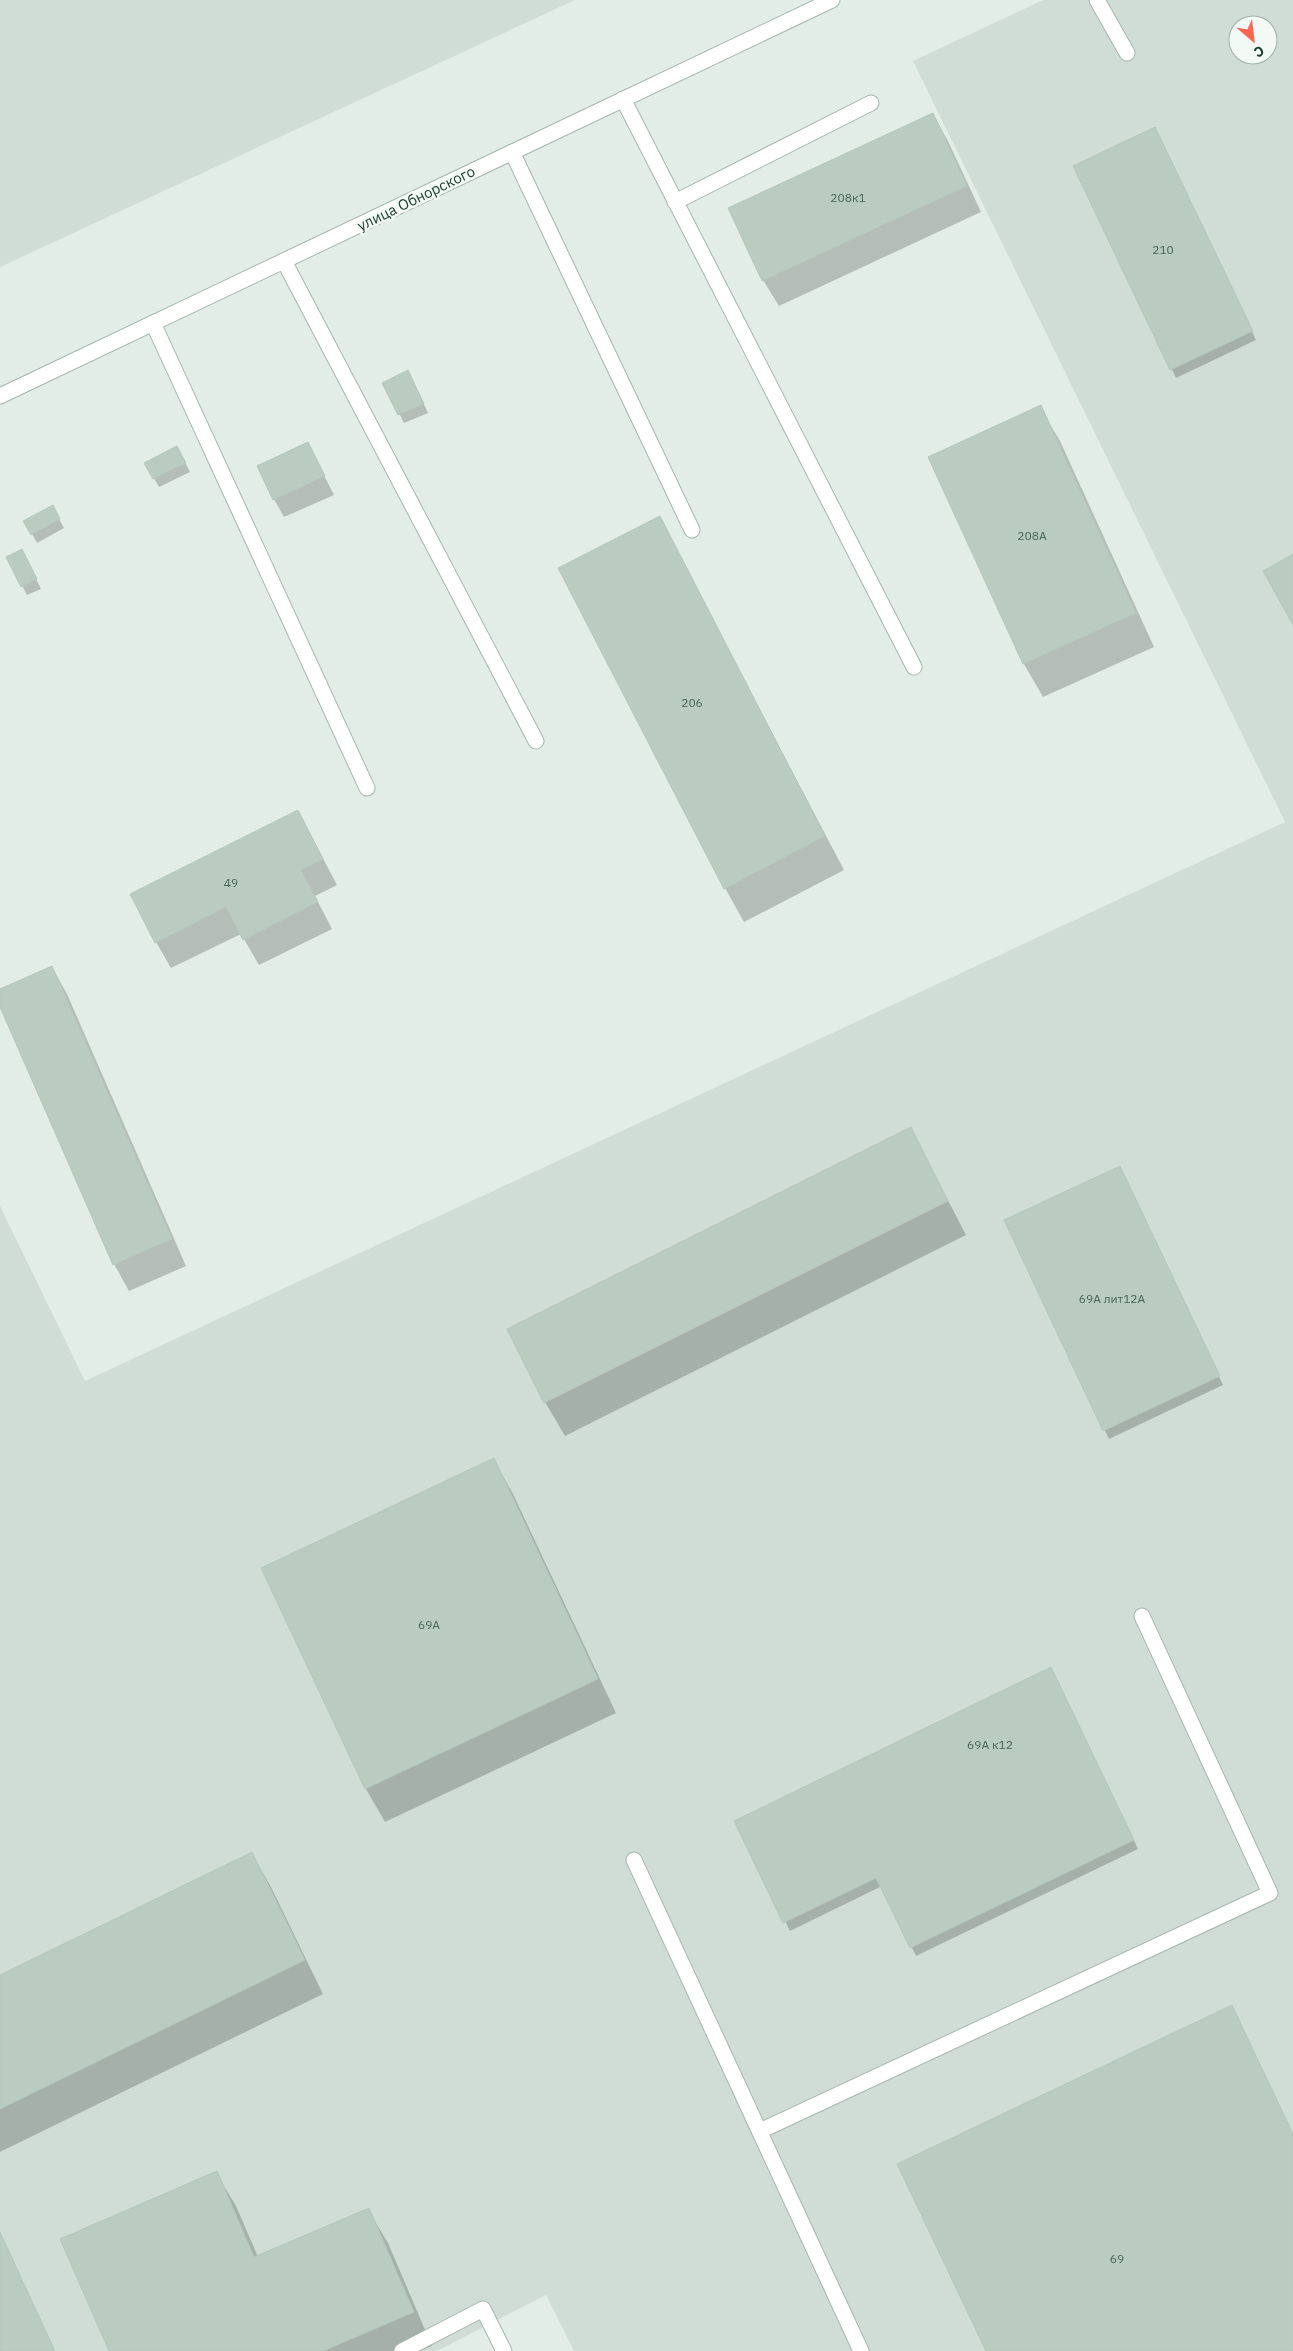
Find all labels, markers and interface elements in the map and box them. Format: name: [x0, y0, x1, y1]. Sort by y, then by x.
north arrow: [1228, 15, 1278, 65]
text: С: [1251, 41, 1267, 62]
street label: улица Обнорского: [354, 161, 478, 235]
house number: 208к1: [830, 190, 866, 205]
house number: 210: [1152, 242, 1174, 257]
house number: 208А: [1017, 528, 1047, 543]
house number: 206: [681, 695, 703, 710]
house number: 49: [224, 875, 238, 890]
house number: 69А лит12А: [1079, 1291, 1146, 1306]
house number: 69А: [418, 1617, 440, 1632]
house number: 69А к12: [967, 1737, 1013, 1752]
house number: 69: [1110, 2251, 1124, 2266]

